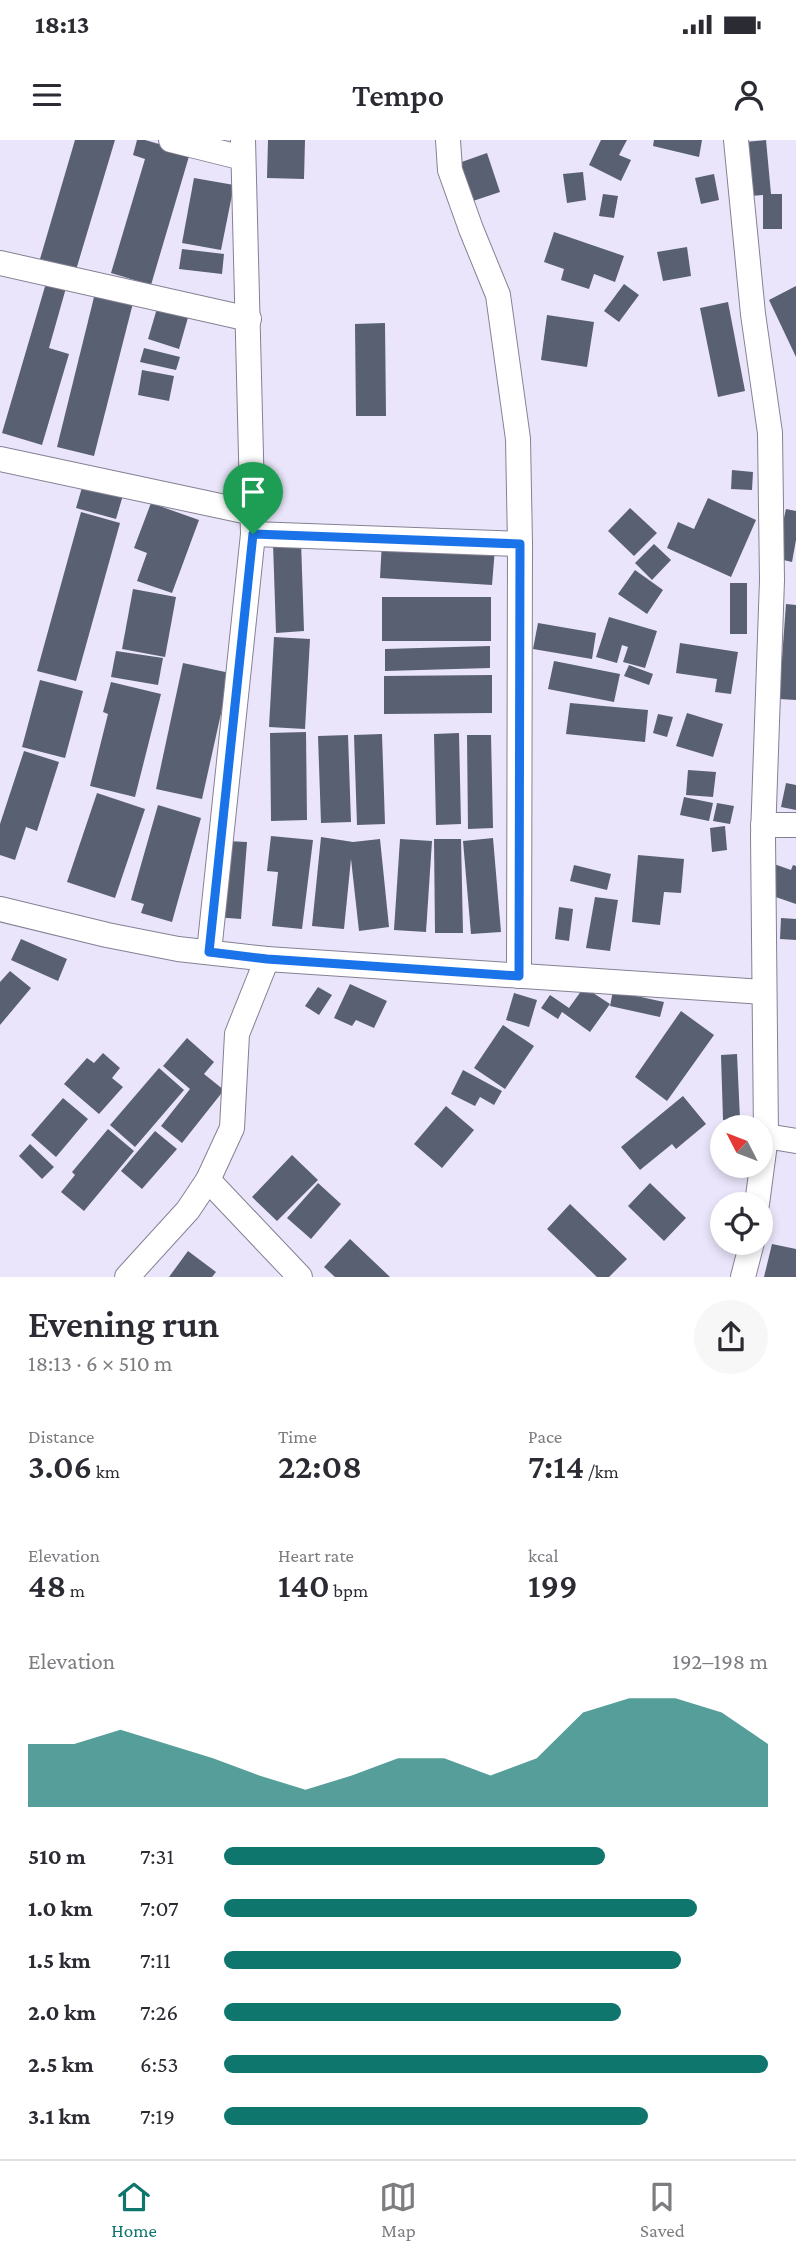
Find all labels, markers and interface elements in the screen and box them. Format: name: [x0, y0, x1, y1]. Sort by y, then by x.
text: 18:13: [35, 10, 90, 39]
icon: menu: [28, 76, 66, 114]
icon: person: [730, 76, 768, 114]
text: Tempo: [352, 77, 444, 113]
pin: [223, 462, 283, 534]
icon: arrive: [234, 473, 272, 511]
north arrow: [710, 1115, 774, 1178]
map controls: [710, 1115, 773, 1255]
button: locate: [710, 1192, 773, 1255]
button: share: [694, 1300, 768, 1374]
text: Evening run: [28, 1303, 219, 1345]
text: 18:13 · 6 × 510 m: [28, 1350, 173, 1376]
text: Distance: [28, 1426, 94, 1447]
text: Time: [278, 1426, 317, 1447]
text: Pace: [528, 1426, 562, 1447]
text: 3.06: [28, 1447, 92, 1486]
text: 22:08: [278, 1447, 362, 1486]
text: 7:14: [528, 1447, 584, 1486]
text: km: [92, 1461, 120, 1482]
text: /km: [584, 1461, 619, 1482]
text: Elevation: [28, 1545, 100, 1566]
text: Heart rate: [278, 1545, 354, 1566]
text: kcal: [528, 1545, 559, 1566]
text: 48: [28, 1566, 66, 1605]
text: 140: [278, 1566, 330, 1605]
text: 199: [528, 1566, 578, 1605]
text: m: [66, 1580, 85, 1601]
text: bpm: [330, 1580, 368, 1601]
text: Elevation: [28, 1648, 115, 1674]
text: 192–198 m: [672, 1648, 768, 1674]
text: 510 m: [28, 1843, 86, 1869]
text: 7:31: [140, 1843, 174, 1869]
text: 1.0 km: [28, 1895, 93, 1921]
text: 7:07: [140, 1895, 179, 1921]
text: 1.5 km: [28, 1947, 91, 1973]
text: 7:11: [140, 1947, 171, 1973]
text: 2.0 km: [28, 1999, 96, 2025]
text: 7:26: [140, 1999, 178, 2025]
text: 2.5 km: [28, 2051, 94, 2077]
text: 6:53: [140, 2051, 178, 2077]
text: 3.1 km: [28, 2103, 91, 2129]
text: 7:19: [140, 2103, 175, 2129]
tab: Home: [111, 2178, 157, 2241]
tab: Map: [379, 2178, 417, 2241]
tab: Saved: [640, 2178, 685, 2241]

